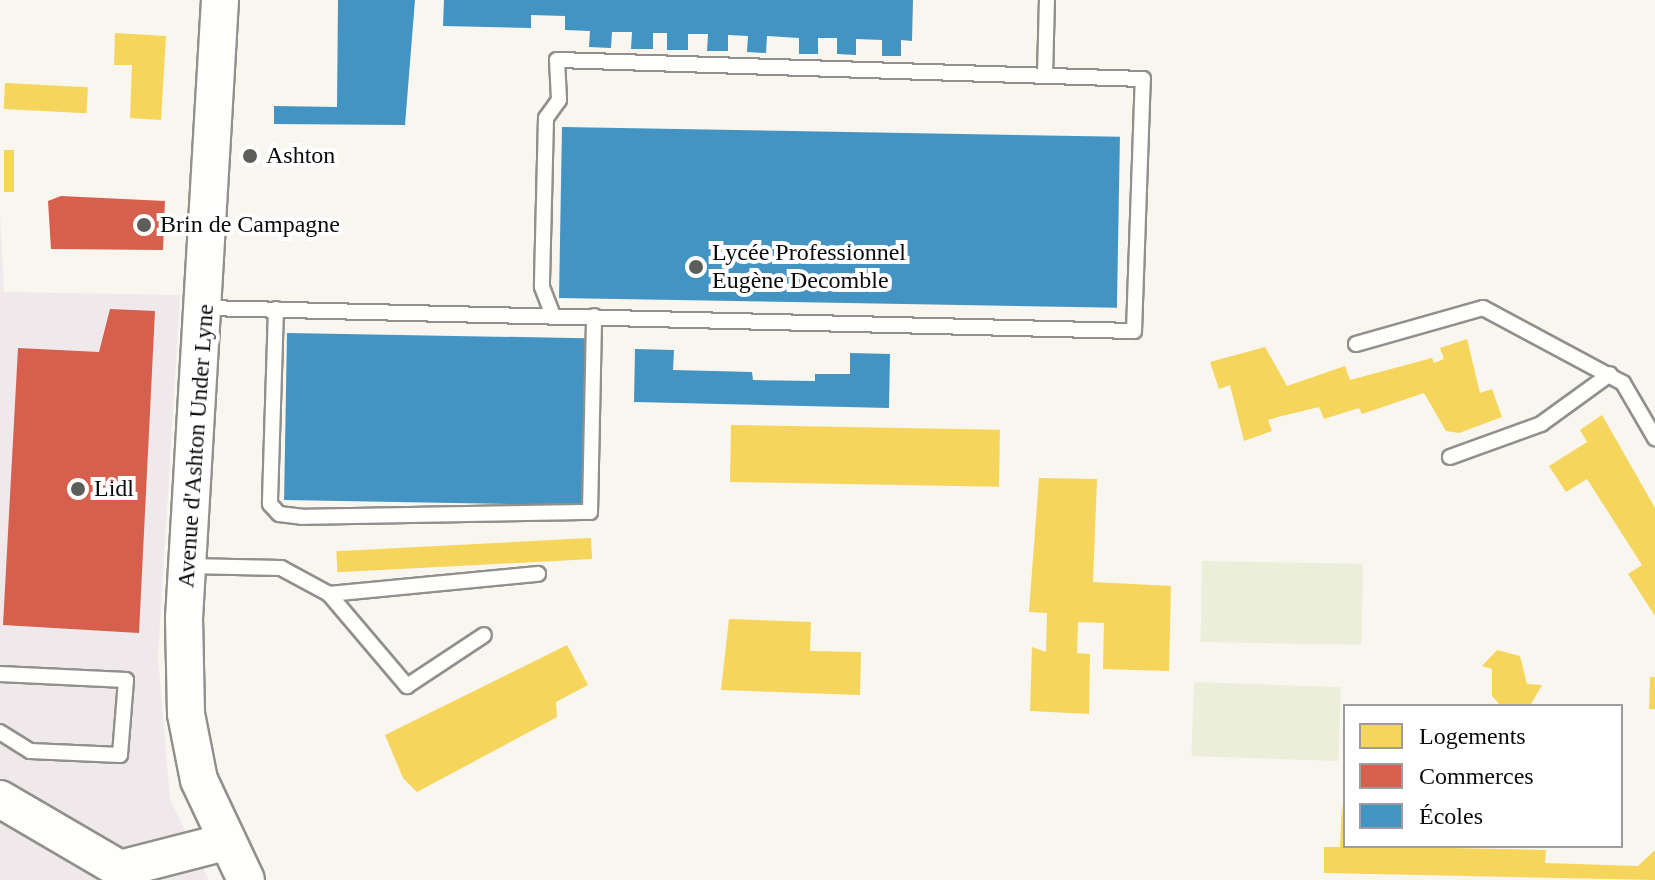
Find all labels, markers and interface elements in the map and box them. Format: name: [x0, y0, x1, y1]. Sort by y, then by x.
place label: Ashton: [266, 142, 335, 170]
marker: Ashton: [241, 147, 259, 165]
place label: Brin de Campagne: [160, 211, 340, 239]
marker: Brin de Campagne: [135, 216, 153, 234]
place label: Lycée Professionnel Eugène Decomble: [712, 239, 906, 295]
marker: Lycée Professionnel Eugène Decomble: [687, 258, 705, 276]
street label: Avenue d'Ashton Under Lyne: [172, 303, 220, 589]
place label: Lidl: [94, 475, 134, 503]
marker: Lidl: [69, 480, 87, 498]
legend: [1343, 704, 1623, 848]
text: Logements: [1419, 723, 1526, 749]
text: Commerces: [1419, 763, 1534, 789]
text: Écoles: [1419, 803, 1483, 829]

